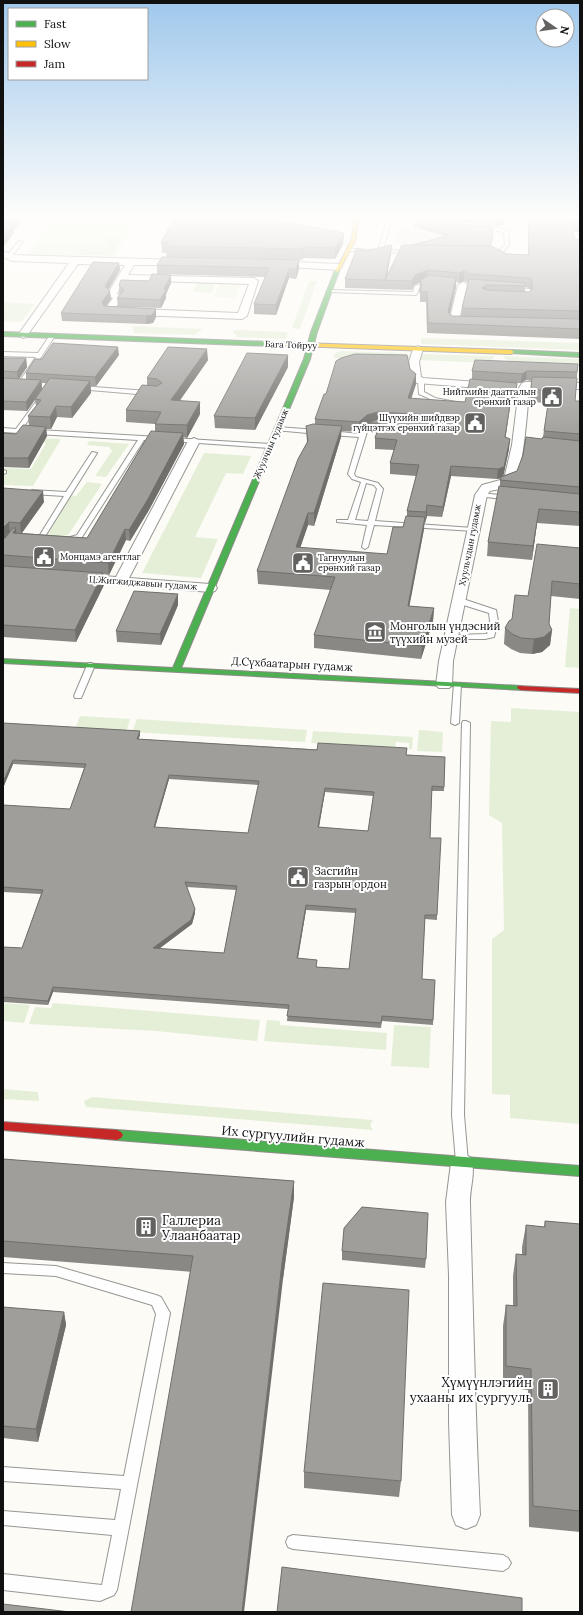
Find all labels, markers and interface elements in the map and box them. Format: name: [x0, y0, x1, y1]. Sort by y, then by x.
legend: [8, 8, 148, 80]
north arrow: [535, 8, 575, 48]
text: Fast: [44, 16, 67, 31]
text: N: [557, 25, 573, 36]
text: Slow: [44, 36, 71, 51]
text: Jam: [43, 56, 65, 71]
street label: Бага Тойруу: [265, 338, 318, 351]
public building icon: Нийгмийн даатгалын ерөнхий газар: [539, 384, 565, 410]
place label: Нийгмийн даатгалын ерөнхий газар: [443, 386, 536, 407]
street label: Жуулчны гудамж: [251, 407, 290, 481]
public building icon: Шүүхийн шийдвэр гүйцэтгэх ерөнхий газар: [462, 410, 488, 436]
place label: Шүүхийн шийдвэр гүйцэтгэх ерөнхий газар: [353, 412, 460, 433]
street label: Хуульчдын гудамж: [456, 503, 483, 587]
public building icon: Монцамэ агентлаг: [31, 544, 57, 570]
public building icon: Тагнуулын ерөнхий газар: [290, 550, 316, 576]
place label: Монцамэ агентлаг: [60, 551, 141, 562]
place label: Тагнуулын ерөнхий газар: [318, 552, 380, 573]
street label: Ц.Жигжиджавын гудамж: [89, 573, 197, 592]
museum icon: Монголын үндэсний түүхийн музей: [362, 619, 388, 645]
place label: Монголын үндэсний түүхийн музей: [390, 619, 500, 646]
street label: Д.Сүхбаатарын гудамж: [231, 654, 354, 674]
public building icon: Засгийн газрын ордон: [285, 864, 311, 890]
place label: Засгийн газрын ордон: [314, 864, 387, 891]
street label: Их сургуулийн гудамж: [221, 1122, 365, 1151]
place label: Галлериа Улаанбаатар: [161, 1212, 241, 1244]
building icon: Галлериа Улаанбаатар: [133, 1214, 159, 1240]
place label: Хүмүүнлэгийн ухааны их сургууль: [410, 1374, 532, 1406]
building icon: Хүмүүнлэгийн ухааны их сургууль: [535, 1376, 561, 1402]

